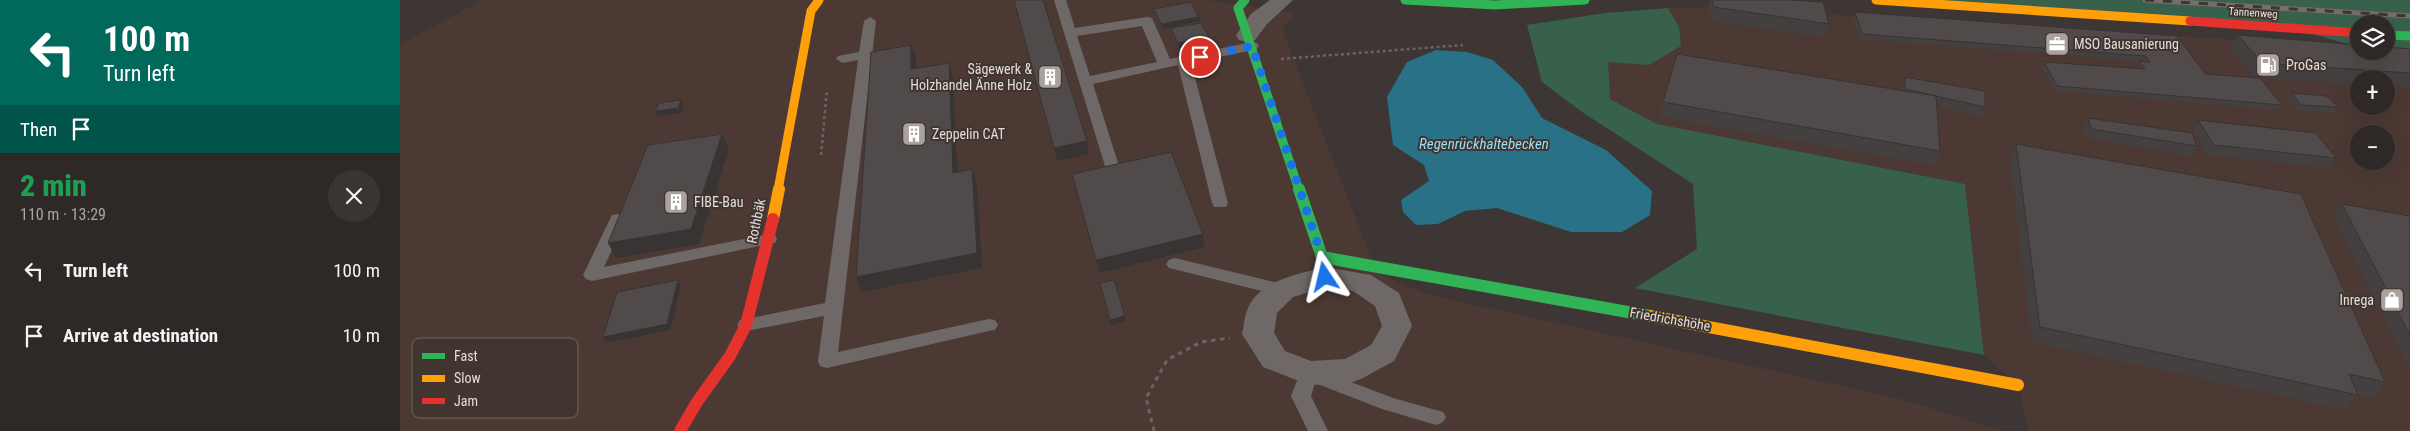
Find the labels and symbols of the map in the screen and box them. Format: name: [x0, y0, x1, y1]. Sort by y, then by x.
street label: Tannenweg: [2228, 5, 2278, 21]
office icon: MSO Bausanierung: [2044, 31, 2070, 57]
pin: [1179, 36, 1221, 78]
place label: MSO Bausanierung: [2074, 36, 2179, 52]
fuel station icon: ProGas: [2255, 52, 2281, 78]
place label: ProGas: [2286, 57, 2326, 73]
place label: Sägewerk & Holzhandel Änne Holz: [910, 61, 1032, 93]
building icon: Sägewerk & Holzhandel Änne Holz: [1037, 64, 1063, 90]
building icon: Zeppelin CAT: [901, 121, 927, 147]
place label: Zeppelin CAT: [932, 126, 1005, 142]
water label: Regenrückhaltebecken: [1419, 135, 1549, 153]
building icon: FIBE-Bau: [663, 189, 689, 215]
place label: FIBE-Bau: [694, 194, 743, 210]
street label: Rothbäk: [743, 197, 769, 245]
position arrow: [1298, 250, 1350, 302]
shop icon: Inrega: [2379, 287, 2405, 313]
place label: Inrega: [2339, 292, 2374, 308]
street label: Friedrichshöhe: [1628, 304, 1712, 334]
legend: [412, 338, 578, 418]
text: Fast: [454, 348, 478, 364]
text: Slow: [454, 370, 481, 386]
text: Jam: [454, 393, 478, 409]

